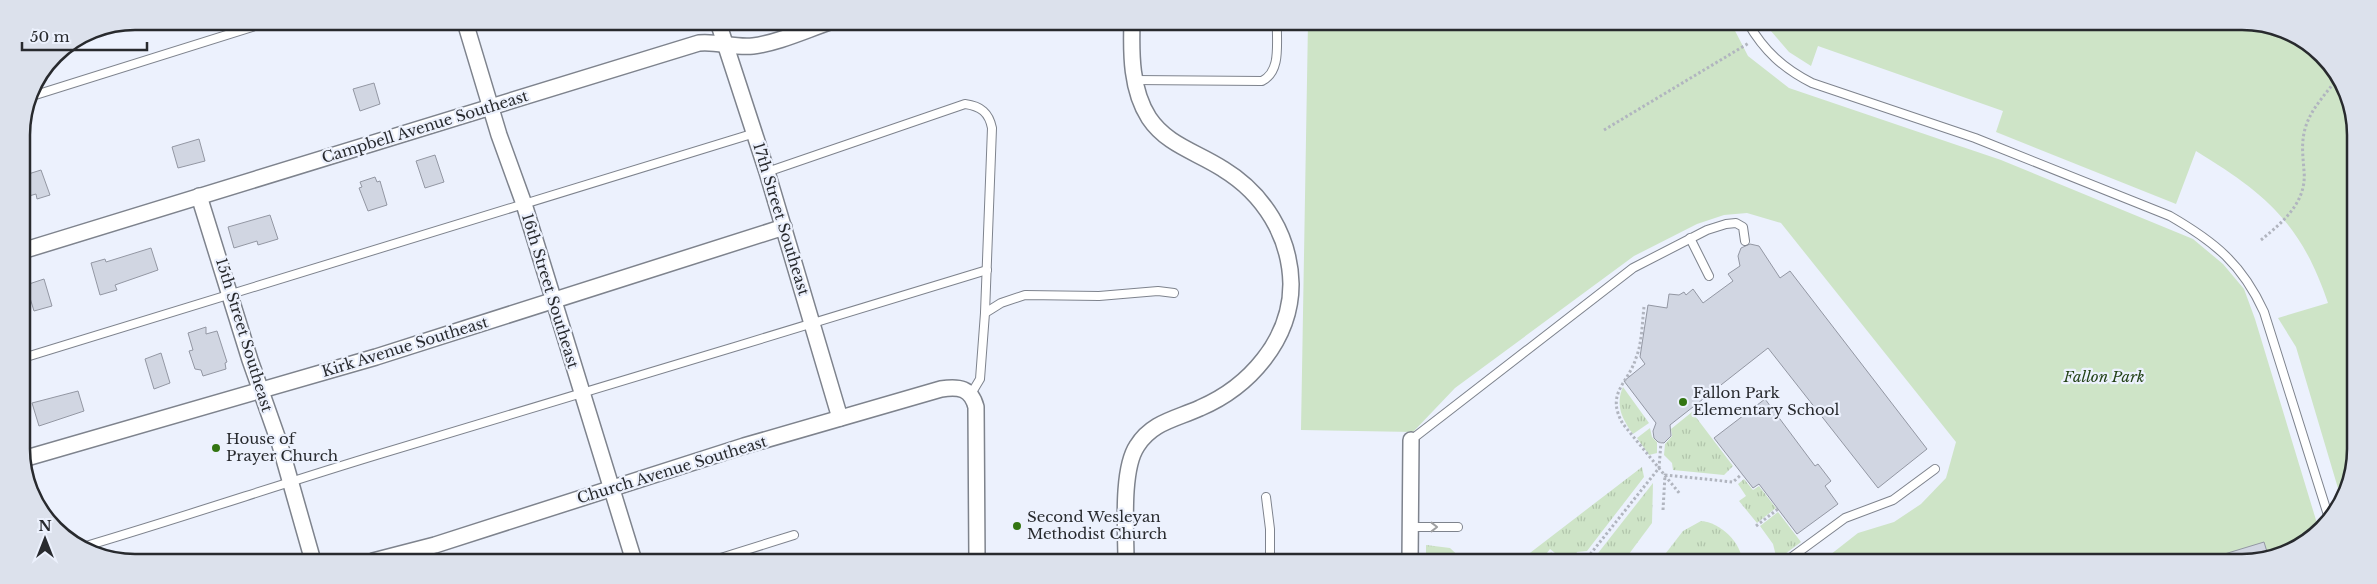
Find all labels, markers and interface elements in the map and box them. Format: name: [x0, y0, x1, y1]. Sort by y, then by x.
scale bar: [22, 20, 148, 52]
text: 50 m: [30, 27, 70, 46]
street label: Campbell Avenue Southeast: [319, 86, 531, 167]
street label: 17th Street Southeast: [749, 140, 814, 298]
street label: 16th Street Southeast: [518, 211, 583, 371]
street label: 15th Street Southeast: [212, 256, 277, 414]
street label: Kirk Avenue Southeast: [319, 312, 491, 381]
park label: Fallon Park: [2062, 367, 2145, 386]
place label: Fallon Park Elementary School: [1693, 383, 1840, 419]
marker: Fallon Park Elementary School: [1677, 396, 1689, 408]
place label: House of Prayer Church: [226, 429, 338, 465]
street label: Church Avenue Southeast: [574, 431, 770, 508]
marker: House of Prayer Church: [210, 442, 222, 454]
place label: Second Wesleyan Methodist Church: [1027, 507, 1167, 543]
north arrow: [20, 514, 70, 564]
text: N: [38, 517, 52, 535]
marker: Second Wesleyan Methodist Church: [1011, 520, 1023, 532]
one-way arrow: [1430, 522, 1438, 532]

